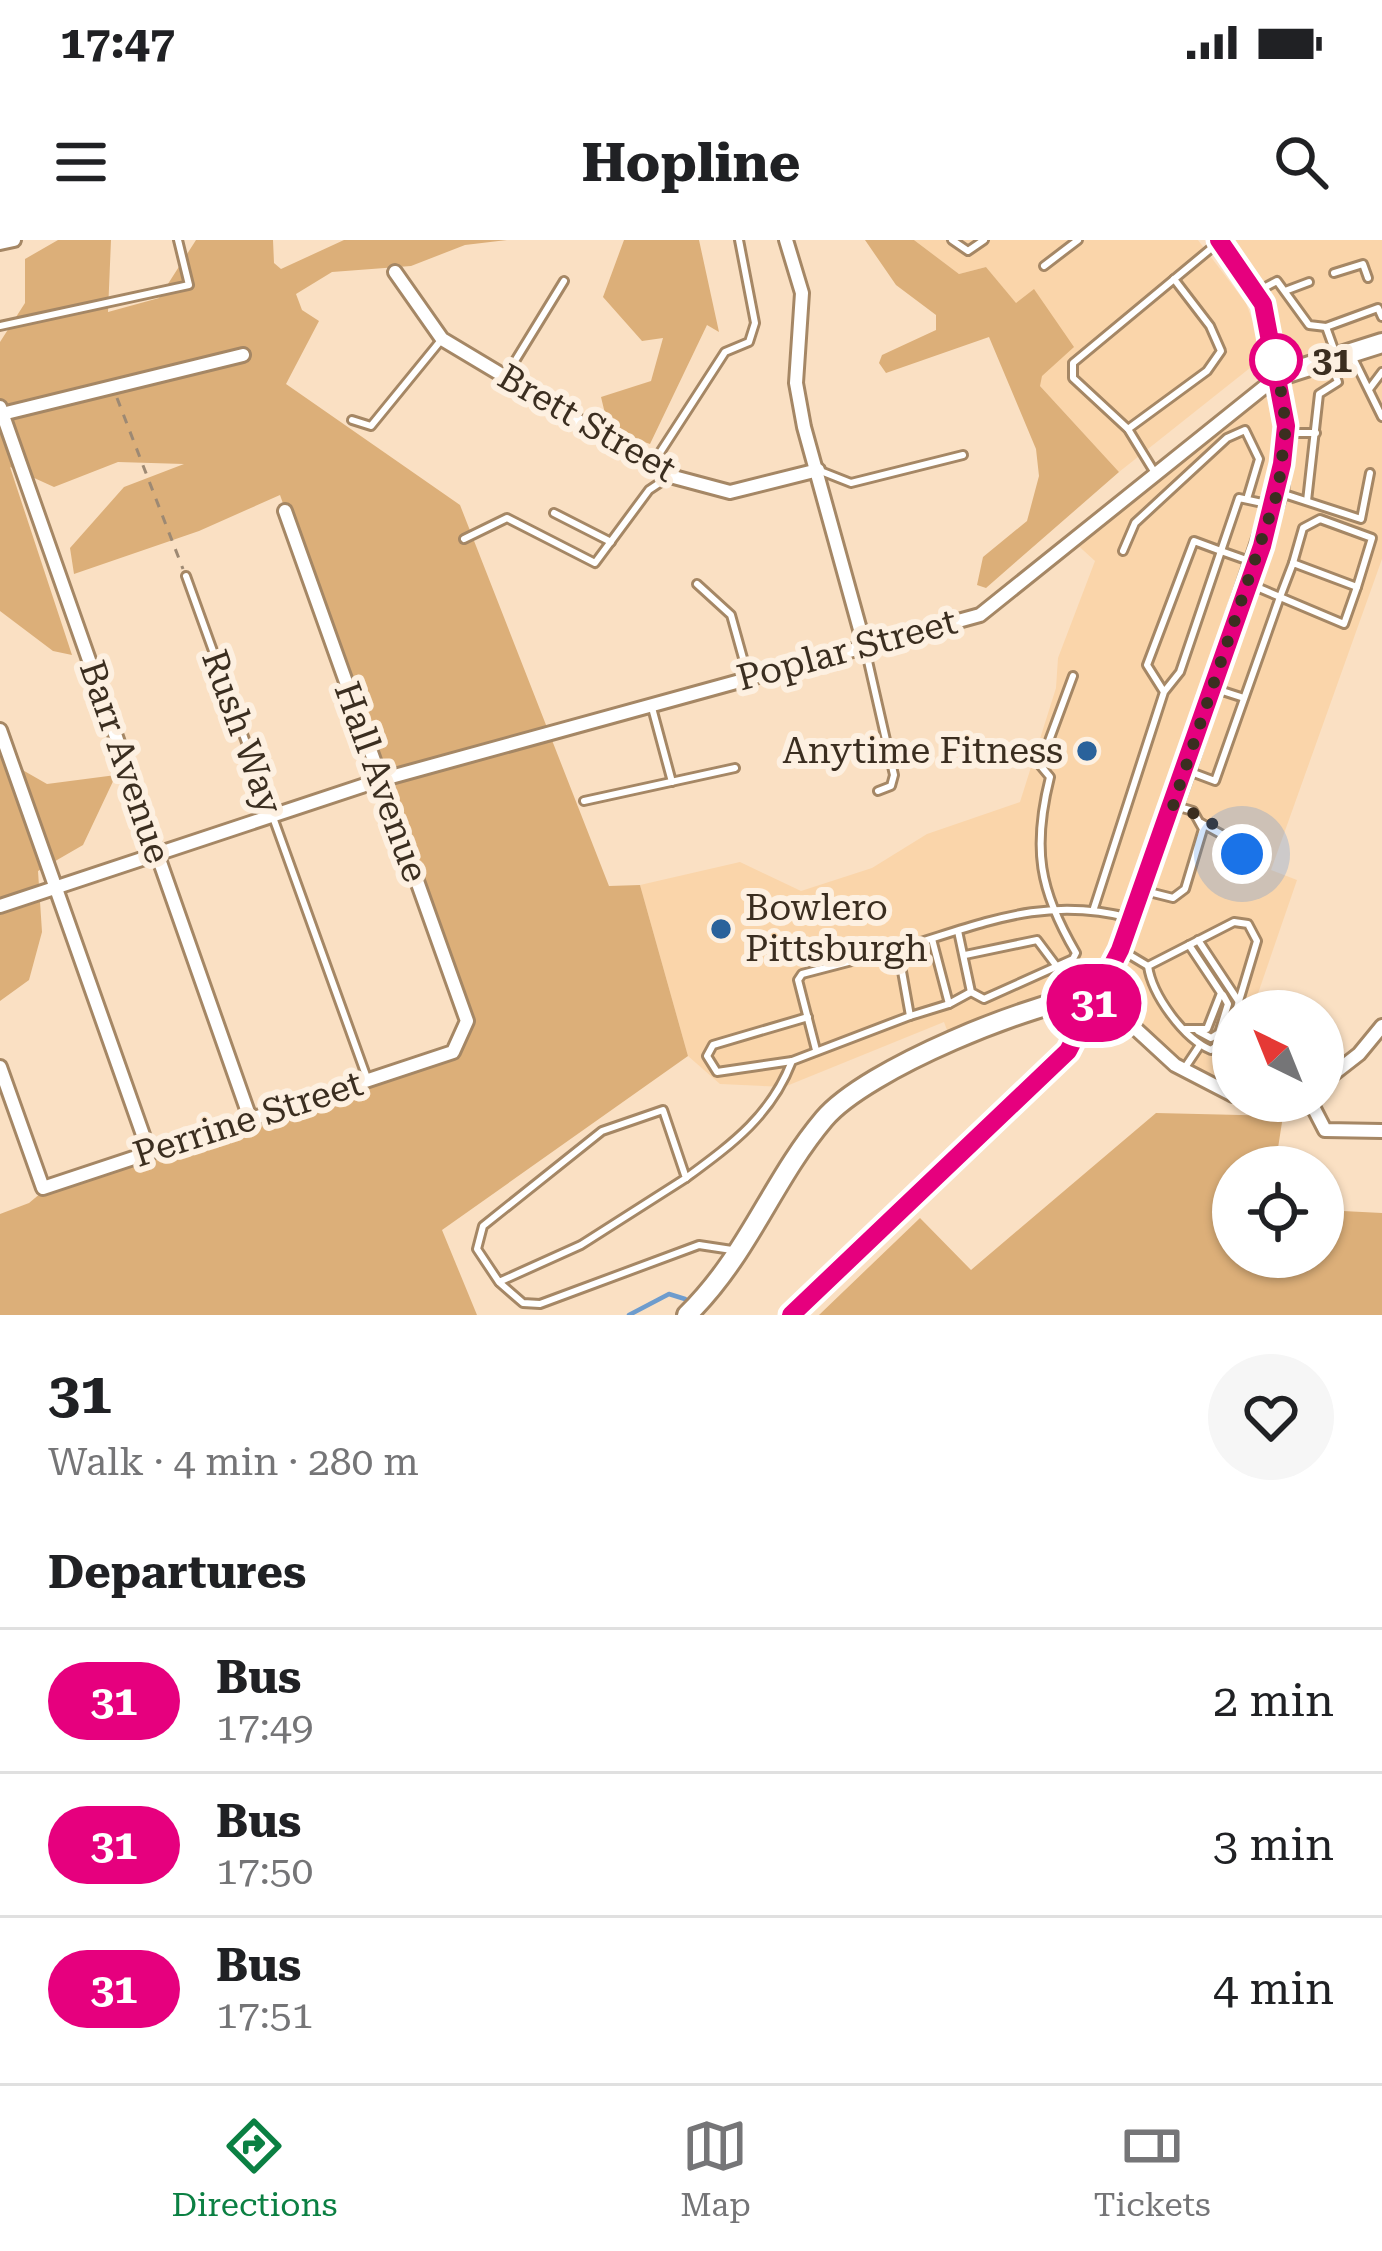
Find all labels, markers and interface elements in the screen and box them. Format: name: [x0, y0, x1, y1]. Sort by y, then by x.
text: 17:47: [60, 16, 175, 69]
icon: menu: [48, 129, 114, 195]
icon: search: [1268, 129, 1334, 195]
text: Hopline: [582, 131, 800, 194]
marker: 31: [1251, 335, 1301, 385]
place label: 31: [1312, 339, 1352, 381]
street label: Brett Street: [491, 355, 683, 491]
street label: Poplar Street: [733, 600, 961, 700]
street label: Rush Way: [193, 644, 291, 820]
street label: Barr Avenue: [71, 655, 179, 869]
street label: Hall Avenue: [325, 676, 437, 888]
place label: Anytime Fitness: [782, 730, 1063, 772]
marker: Anytime Fitness: [1074, 738, 1100, 764]
your location: [1212, 824, 1272, 884]
place label: Bowlero Pittsburgh: [745, 887, 928, 970]
marker: Bowlero Pittsburgh: [708, 916, 734, 942]
line badge: 31: [1040, 964, 1148, 1042]
text: 31: [1070, 978, 1118, 1027]
north arrow: [1212, 990, 1344, 1122]
map controls: [1212, 990, 1344, 1278]
street label: Perrine Street: [128, 1062, 368, 1176]
button: locate: [1212, 1146, 1344, 1278]
button: heart: [1208, 1354, 1334, 1480]
text: 31: [48, 1360, 112, 1427]
text: Walk · 4 min · 280 m: [48, 1439, 419, 1485]
text: Departures: [48, 1546, 306, 1599]
text: Bus: [216, 1651, 301, 1704]
text: 2 min: [1213, 1674, 1334, 1727]
text: 31: [90, 1676, 138, 1725]
text: 17:49: [216, 1704, 313, 1750]
text: Bus: [216, 1795, 301, 1848]
text: 3 min: [1213, 1818, 1334, 1871]
text: 31: [90, 1820, 138, 1869]
text: 17:50: [216, 1848, 313, 1894]
text: Bus: [216, 1939, 301, 1992]
text: 4 min: [1213, 1962, 1334, 2015]
text: 31: [90, 1964, 138, 2013]
text: 17:51: [216, 1992, 313, 2038]
tab: Directions: [171, 2113, 337, 2224]
tab: Map: [680, 2113, 751, 2224]
tab: Tickets: [1094, 2113, 1211, 2224]

